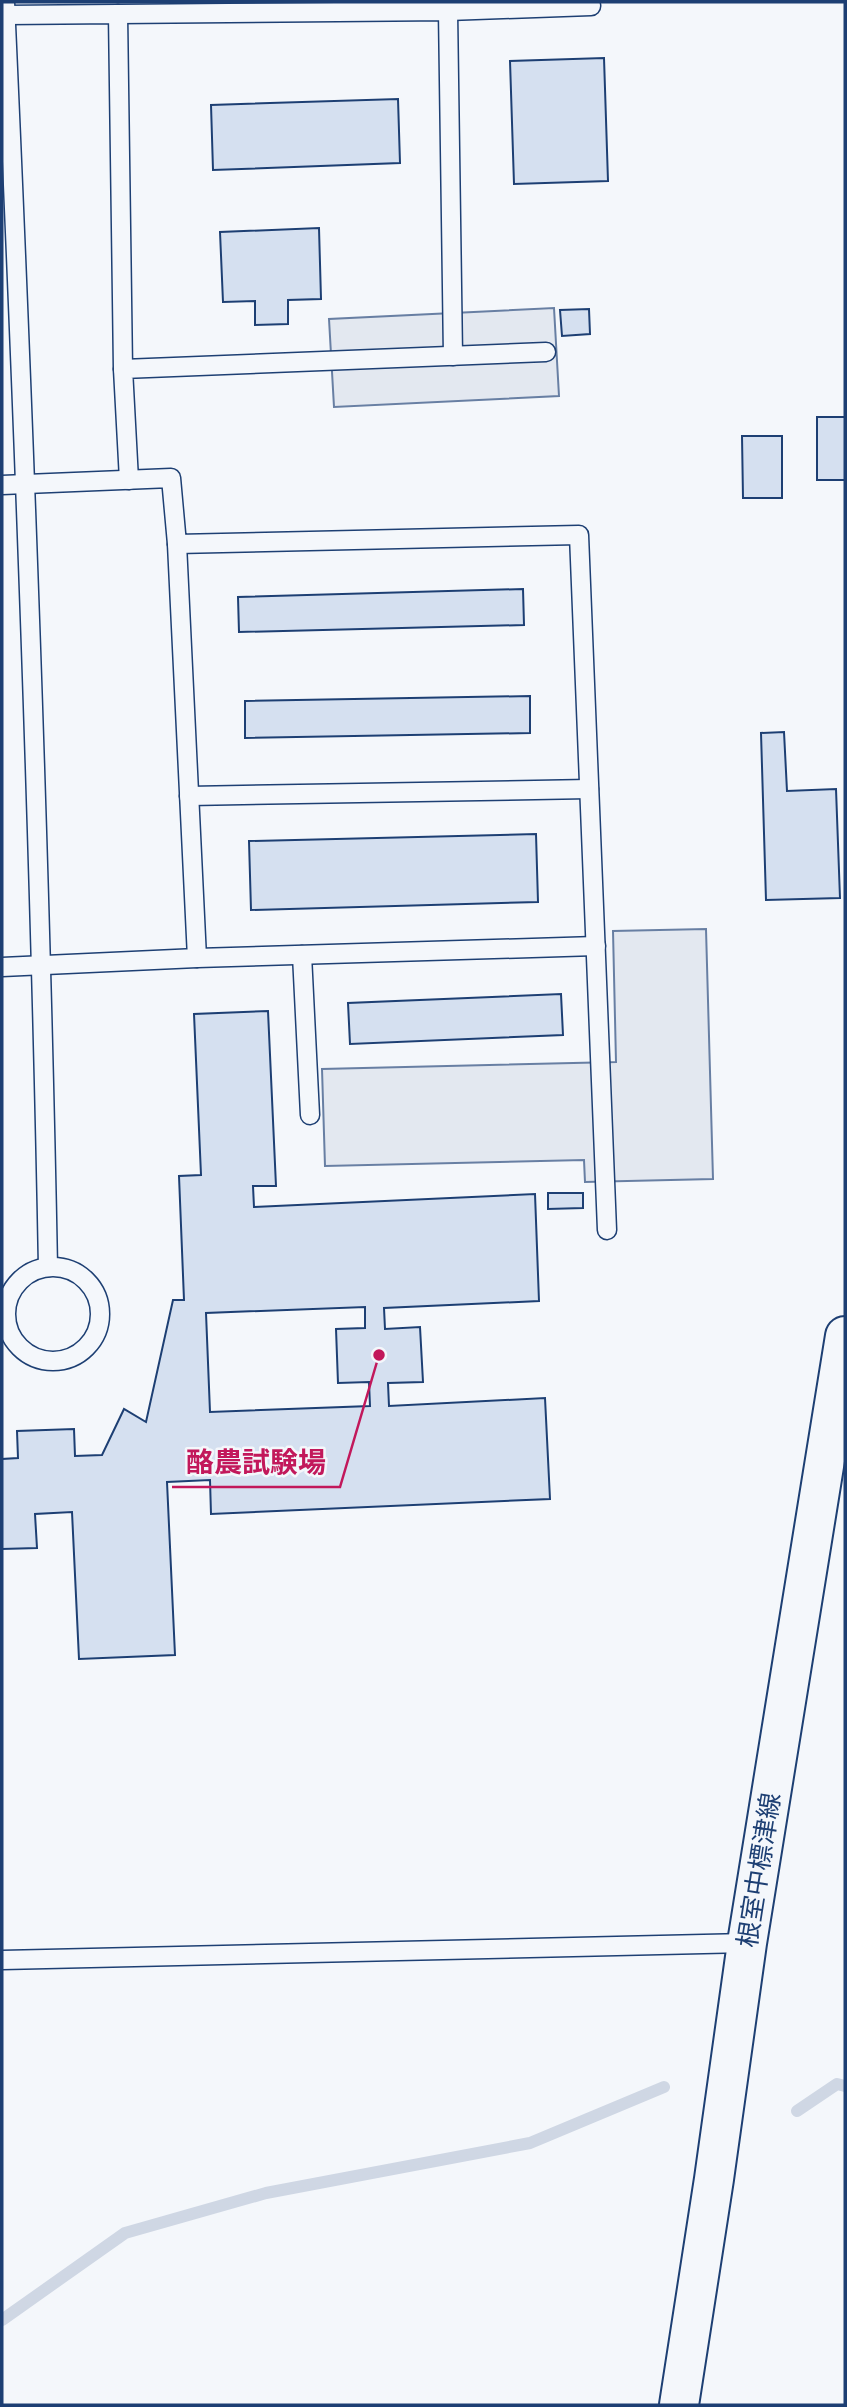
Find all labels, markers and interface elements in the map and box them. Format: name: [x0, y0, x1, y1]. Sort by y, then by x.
callout: 酪農試験場: [172, 1438, 340, 1487]
text: 酪農試験場: [186, 1446, 326, 1479]
street label: 根室中標津線: [732, 1791, 787, 1950]

